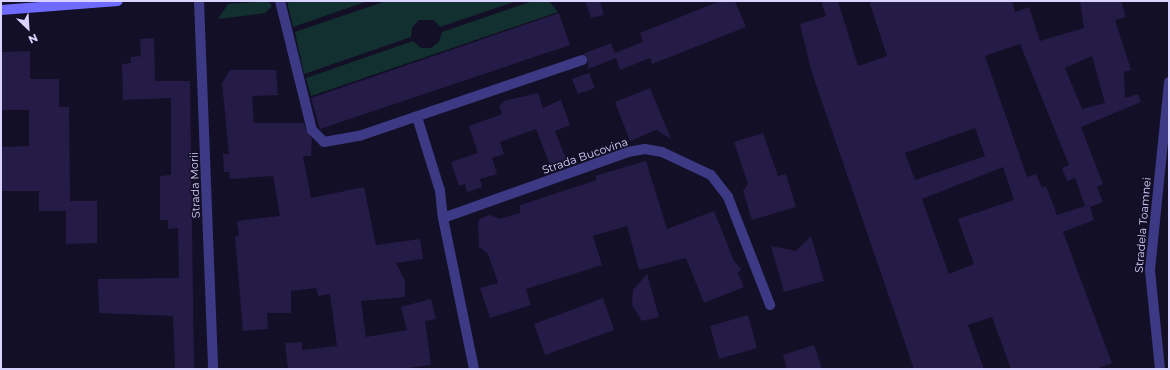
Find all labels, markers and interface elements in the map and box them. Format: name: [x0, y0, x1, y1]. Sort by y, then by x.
north arrow: [8, 8, 48, 48]
text: N: [26, 31, 40, 47]
street label: Strada Bucovina: [540, 135, 630, 177]
street label: Strada Morii: [187, 152, 203, 218]
street label: Stradela Toamnei: [1132, 177, 1154, 273]

